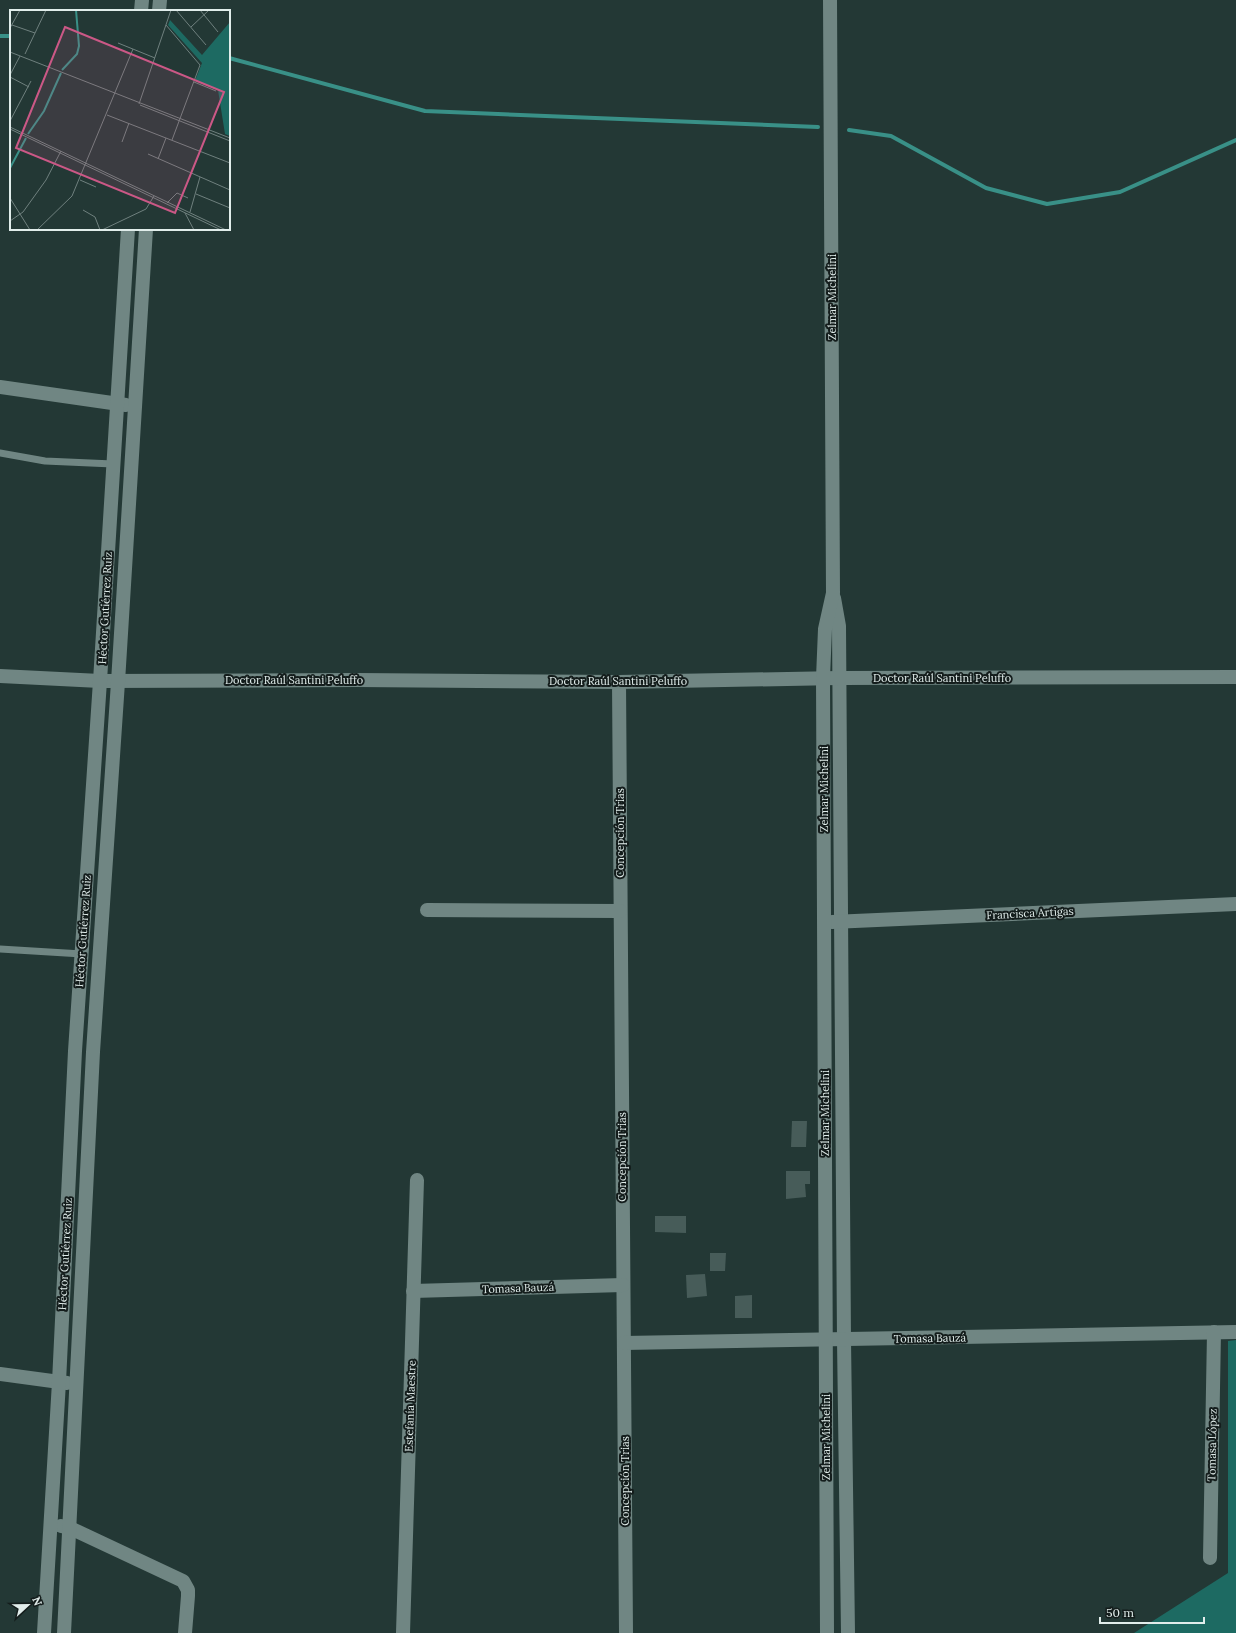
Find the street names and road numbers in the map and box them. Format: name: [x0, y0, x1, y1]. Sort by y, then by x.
street label: Zelmar Michelini: [825, 254, 839, 340]
street label: Héctor Gutiérrez Ruiz: [95, 551, 115, 665]
street label: Doctor Raúl Santini Peluffo: [873, 671, 1011, 685]
street label: Doctor Raúl Santini Peluffo: [225, 673, 363, 687]
street label: Doctor Raúl Santini Peluffo: [549, 674, 687, 688]
street label: Zelmar Michelini: [817, 746, 831, 832]
street label: Concepción Trias: [613, 788, 627, 878]
street label: Héctor Gutiérrez Ruiz: [72, 874, 94, 988]
street label: Francisca Artigas: [986, 904, 1074, 922]
street label: Zelmar Michelini: [818, 1070, 832, 1156]
street label: Concepción Trias: [615, 1112, 629, 1202]
street label: Héctor Gutiérrez Ruiz: [55, 1197, 75, 1311]
street label: Tomasa Bauzá: [482, 1280, 555, 1296]
street label: Tomasa Bauzá: [894, 1330, 967, 1346]
street label: Estefanía Maestre: [401, 1360, 419, 1452]
street label: Zelmar Michelini: [819, 1394, 833, 1480]
street label: Tomasa López: [1204, 1408, 1220, 1482]
street label: Concepción Trias: [618, 1436, 632, 1526]

